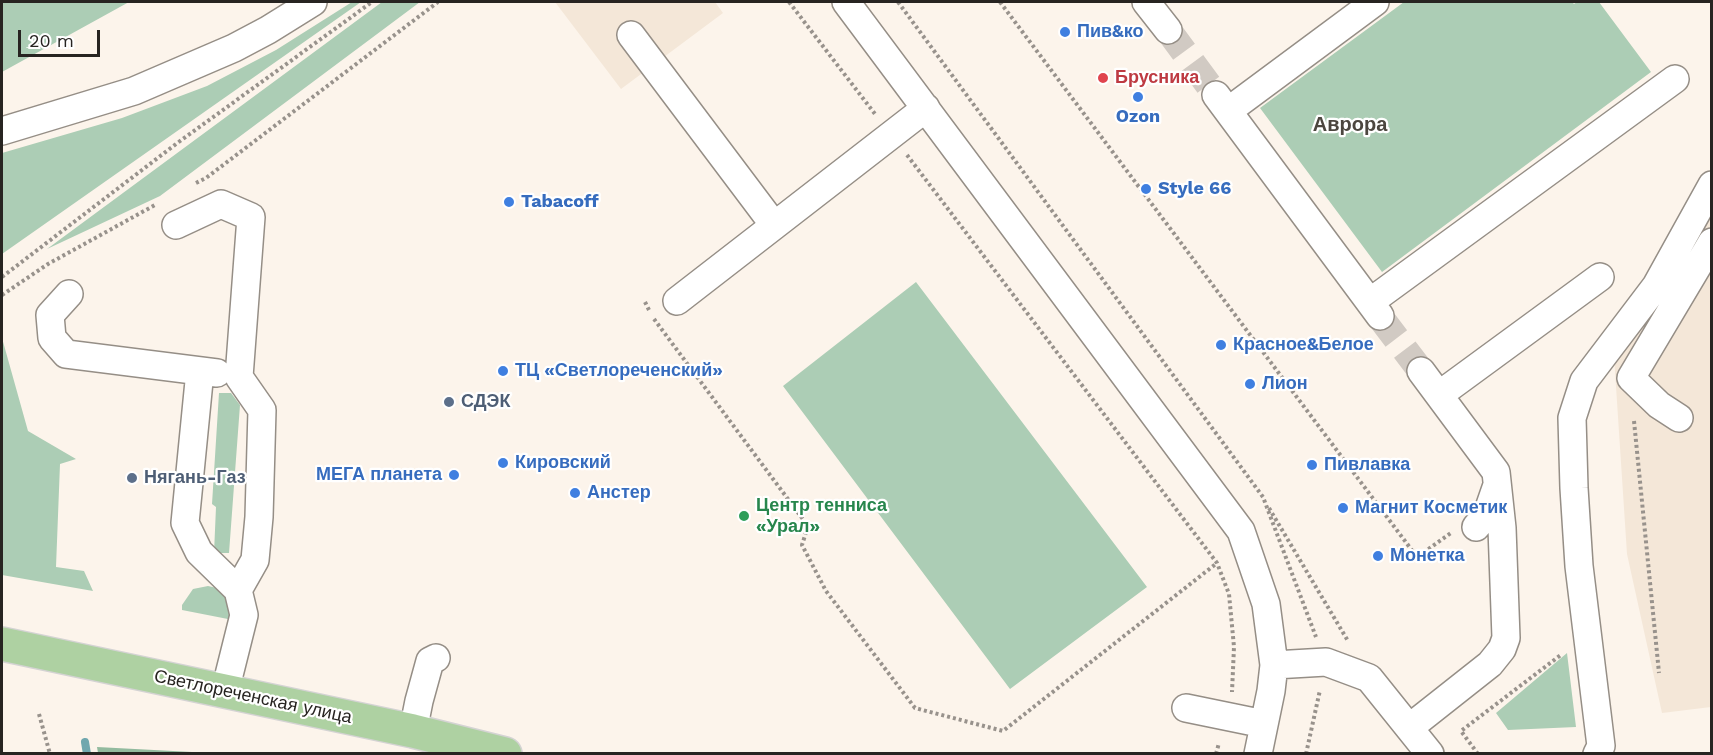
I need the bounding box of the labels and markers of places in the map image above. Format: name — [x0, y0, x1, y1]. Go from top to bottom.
place label: Пив&ко — [1077, 21, 1143, 43]
marker: Пив&ко — [1058, 25, 1072, 39]
place label: Брусника — [1115, 67, 1199, 89]
marker: Брусника — [1096, 71, 1110, 85]
marker: Ozon — [1131, 90, 1145, 104]
place label: Ozon — [1116, 106, 1160, 128]
place label: Style 66 — [1158, 178, 1231, 200]
marker: Style 66 — [1139, 182, 1153, 196]
place label: Tabacoff — [521, 191, 599, 213]
marker: Tabacoff — [502, 195, 516, 209]
place label: Красное&Белое — [1233, 334, 1374, 356]
marker: Красное&Белое — [1214, 338, 1228, 352]
place label: ТЦ «Светлореченский» — [515, 360, 723, 382]
marker: ТЦ «Светлореченский» — [496, 364, 510, 378]
place label: Лион — [1262, 373, 1308, 395]
marker: Лион — [1243, 377, 1257, 391]
place label: СДЭК — [461, 391, 510, 413]
marker: СДЭК — [442, 395, 456, 409]
place label: Кировский — [515, 452, 611, 474]
place label: Пивлавка — [1324, 454, 1410, 476]
marker: Кировский — [496, 456, 510, 470]
marker: Пивлавка — [1305, 458, 1319, 472]
place label: МЕГА планета — [316, 464, 442, 486]
place label: Нягань-Газ — [144, 467, 246, 489]
marker: МЕГА планета — [447, 468, 461, 482]
marker: Нягань-Газ — [125, 471, 139, 485]
place label: Анстер — [587, 482, 651, 504]
marker: Анстер — [568, 486, 582, 500]
place label: Центр тенниса «Урал» — [756, 495, 887, 538]
place label: Магнит Косметик — [1355, 497, 1507, 519]
marker: Магнит Косметик — [1336, 501, 1350, 515]
marker: Центр тенниса «Урал» — [737, 509, 751, 523]
place label: Монетка — [1390, 545, 1464, 567]
marker: Монетка — [1371, 549, 1385, 563]

